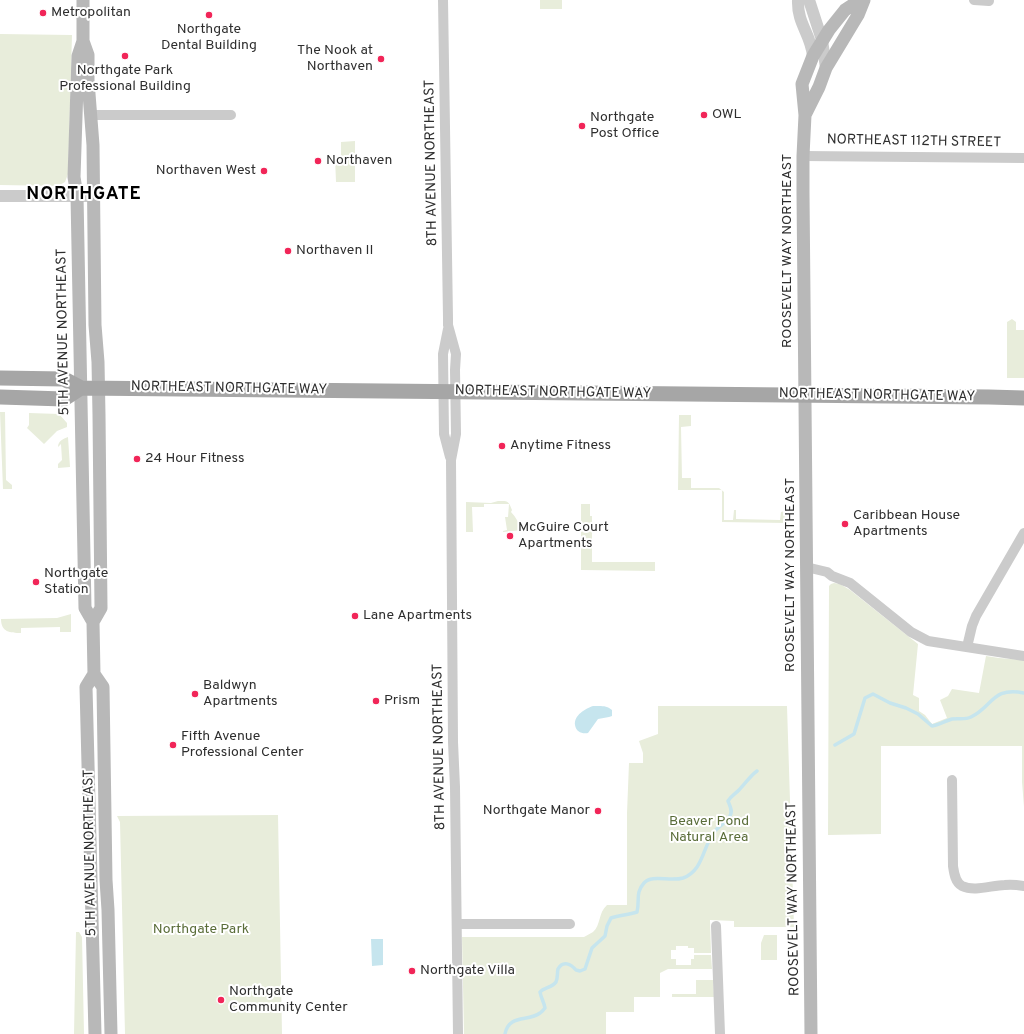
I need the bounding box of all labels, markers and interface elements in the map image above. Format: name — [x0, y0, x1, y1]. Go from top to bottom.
place label: Metropolitan — [51, 5, 131, 21]
marker: Metropolitan — [38, 8, 48, 18]
marker: Northgate Dental Building — [204, 10, 214, 20]
place label: Northgate Dental Building — [161, 22, 257, 54]
place label: The Nook at Northaven — [297, 43, 373, 76]
marker: Northgate Park Professional Building — [120, 51, 130, 61]
marker: The Nook at Northaven — [376, 54, 386, 64]
place label: Northgate Park Professional Building — [59, 63, 191, 96]
street label: 8TH AVENUE NORTHEAST — [422, 79, 442, 247]
place label: OWL — [712, 107, 741, 123]
place label: Northgate Post Office — [590, 110, 659, 142]
marker: OWL — [699, 110, 709, 120]
marker: Northgate Post Office — [577, 121, 587, 131]
street label: NORTHEAST 112TH STREET — [827, 132, 1001, 152]
place label: Northaven — [326, 153, 392, 169]
street label: ROOSEVELT WAY NORTHEAST — [780, 154, 796, 348]
marker: Northaven — [313, 156, 323, 166]
place label: Northaven West — [156, 163, 256, 179]
marker: Northaven West — [259, 166, 269, 176]
district label: NORTHGATE — [26, 184, 142, 206]
place label: Northaven II — [296, 243, 373, 259]
marker: Northaven II — [283, 246, 293, 256]
street label: 5TH AVENUE NORTHEAST — [54, 248, 74, 416]
street label: NORTHEAST NORTHGATE WAY — [131, 379, 327, 399]
street label: NORTHEAST NORTHGATE WAY — [455, 383, 651, 403]
street label: NORTHEAST NORTHGATE WAY — [779, 386, 975, 406]
place label: Anytime Fitness — [510, 438, 611, 454]
marker: Anytime Fitness — [497, 441, 507, 451]
place label: 24 Hour Fitness — [145, 451, 245, 467]
marker: 24 Hour Fitness — [132, 454, 142, 464]
street label: ROOSEVELT WAY NORTHEAST — [783, 478, 799, 672]
place label: Caribbean House Apartments — [853, 508, 960, 540]
marker: Caribbean House Apartments — [840, 519, 850, 529]
place label: McGuire Court Apartments — [518, 520, 609, 552]
marker: McGuire Court Apartments — [505, 531, 515, 541]
place label: Northgate Station — [44, 566, 108, 598]
marker: Northgate Station — [31, 577, 41, 587]
place label: Lane Apartments — [363, 608, 472, 624]
marker: Lane Apartments — [350, 611, 360, 621]
street label: 8TH AVENUE NORTHEAST — [430, 663, 450, 831]
place label: Baldwyn Apartments — [203, 678, 278, 710]
marker: Baldwyn Apartments — [190, 689, 200, 699]
place label: Prism — [384, 693, 420, 709]
marker: Prism — [371, 696, 381, 706]
place label: Fifth Avenue Professional Center — [181, 729, 304, 762]
marker: Fifth Avenue Professional Center — [168, 740, 178, 750]
street label: 5TH AVENUE NORTHEAST — [81, 769, 101, 937]
street label: ROOSEVELT WAY NORTHEAST — [784, 802, 804, 996]
place label: Northgate Manor — [483, 803, 590, 819]
marker: Northgate Manor — [593, 806, 603, 816]
park label: Beaver Pond Natural Area — [669, 814, 749, 846]
park label: Northgate Park — [153, 922, 249, 938]
place label: Northgate Villa — [420, 963, 515, 979]
marker: Northgate Villa — [407, 966, 417, 976]
place label: Northgate Community Center — [229, 984, 348, 1016]
marker: Northgate Community Center — [216, 995, 226, 1005]

